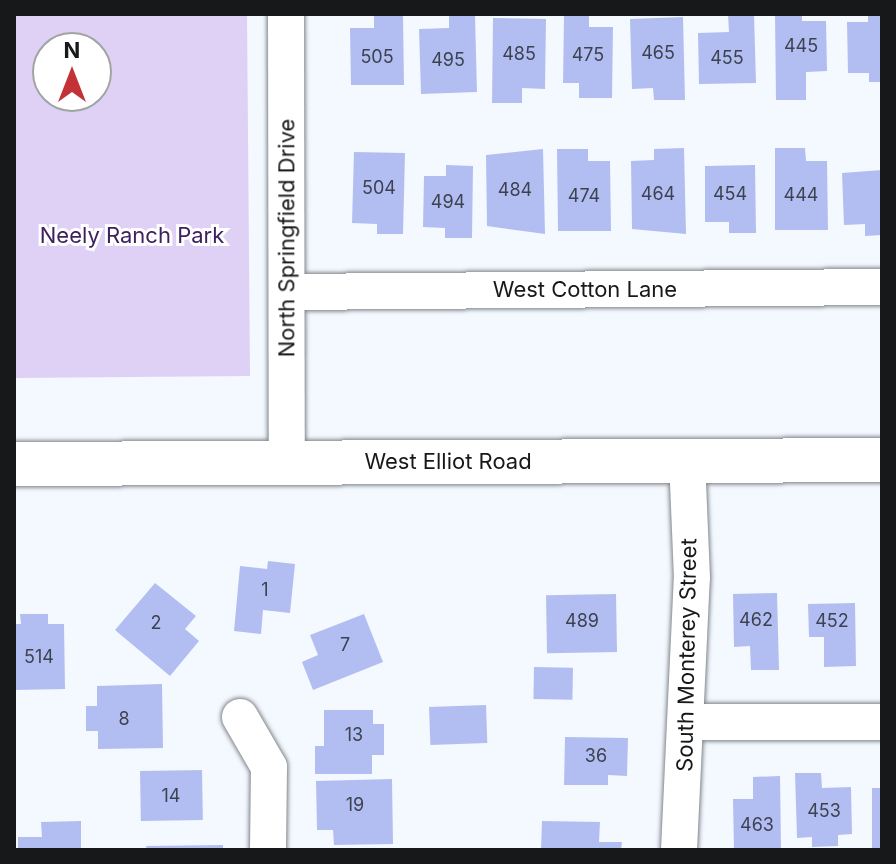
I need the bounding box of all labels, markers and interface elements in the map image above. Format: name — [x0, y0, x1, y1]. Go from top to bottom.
north arrow — [32, 32, 112, 112]
house number: 445 — [784, 35, 818, 57]
text: N — [64, 37, 80, 63]
house number: 465 — [641, 42, 675, 64]
house number: 485 — [502, 43, 536, 65]
house number: 475 — [572, 44, 604, 66]
house number: 505 — [360, 46, 394, 68]
house number: 455 — [710, 47, 744, 69]
house number: 495 — [431, 49, 465, 71]
street label: North Springfield Drive — [274, 119, 300, 357]
house number: 504 — [362, 177, 396, 199]
house number: 484 — [498, 179, 532, 201]
house number: 464 — [641, 183, 675, 205]
house number: 454 — [713, 183, 747, 205]
house number: 444 — [784, 184, 818, 206]
house number: 474 — [568, 185, 600, 207]
house number: 494 — [431, 191, 465, 213]
park label: Neely Ranch Park — [40, 223, 224, 249]
street label: West Cotton Lane — [493, 277, 677, 303]
street label: West Elliot Road — [364, 449, 532, 475]
street label: South Monterey Street — [672, 538, 702, 772]
house number: 1 — [261, 579, 269, 601]
house number: 462 — [739, 609, 773, 631]
house number: 489 — [565, 610, 599, 632]
house number: 452 — [815, 610, 849, 632]
house number: 2 — [151, 612, 161, 634]
house number: 7 — [340, 634, 350, 656]
house number: 514 — [24, 646, 54, 668]
house number: 8 — [118, 708, 130, 730]
house number: 13 — [345, 724, 363, 746]
house number: 36 — [585, 745, 607, 767]
house number: 14 — [162, 785, 180, 807]
house number: 19 — [346, 794, 364, 816]
house number: 453 — [807, 800, 841, 822]
house number: 463 — [740, 814, 774, 836]

